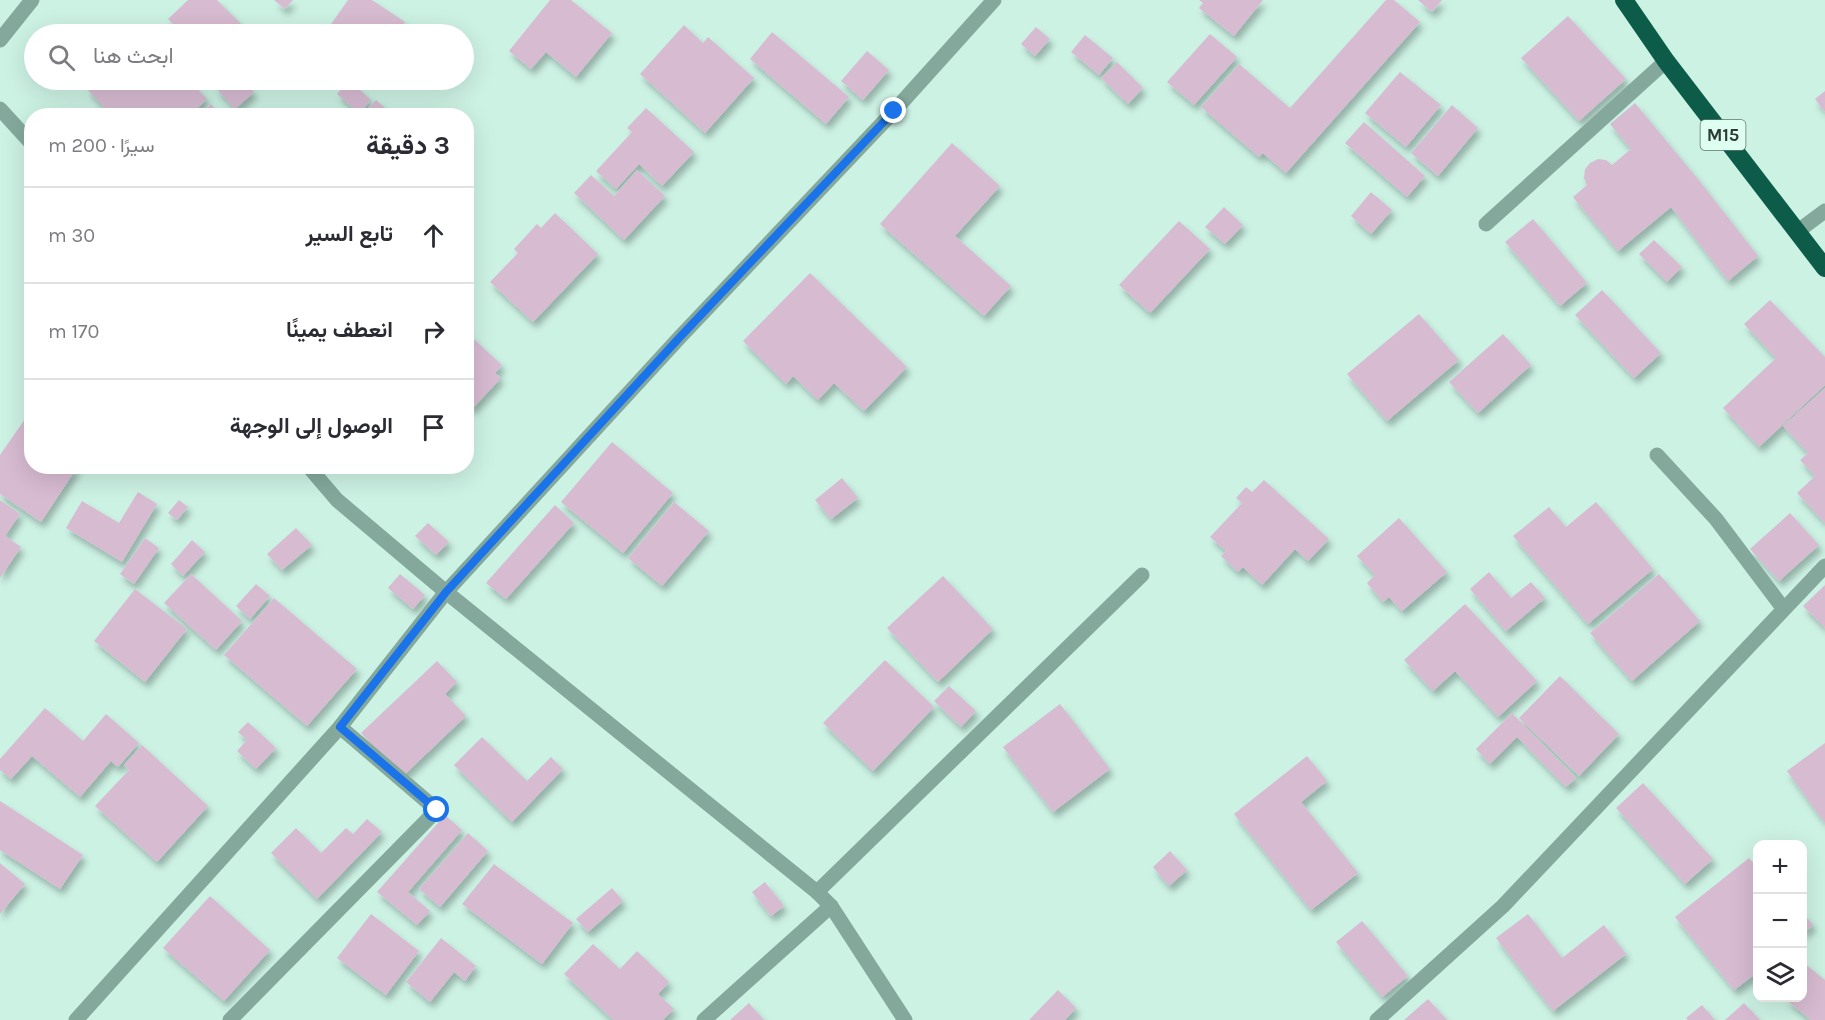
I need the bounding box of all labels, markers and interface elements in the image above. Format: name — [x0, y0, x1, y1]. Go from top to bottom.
search box — [24, 24, 474, 90]
icon: search — [45, 41, 78, 74]
text: ابحث هنا — [93, 43, 174, 69]
route end — [880, 97, 906, 123]
road number: M15 — [1700, 120, 1746, 150]
text: 3 دقيقة — [366, 130, 450, 161]
text: سيرًا · 200 m — [48, 134, 155, 157]
icon: ahead — [417, 219, 450, 252]
text: تابع السير — [305, 221, 393, 247]
text: 30 m — [48, 224, 95, 247]
icon: right — [417, 315, 450, 348]
text: انعطف يمينًا — [286, 317, 393, 343]
text: 170 m — [48, 320, 99, 343]
icon: arrive — [417, 411, 450, 444]
text: الوصول إلى الوجهة — [230, 413, 393, 439]
route start — [423, 796, 449, 822]
map controls — [1753, 840, 1807, 1002]
button: + — [1753, 840, 1807, 894]
button: − — [1753, 894, 1807, 948]
button: layers — [1753, 948, 1807, 1002]

